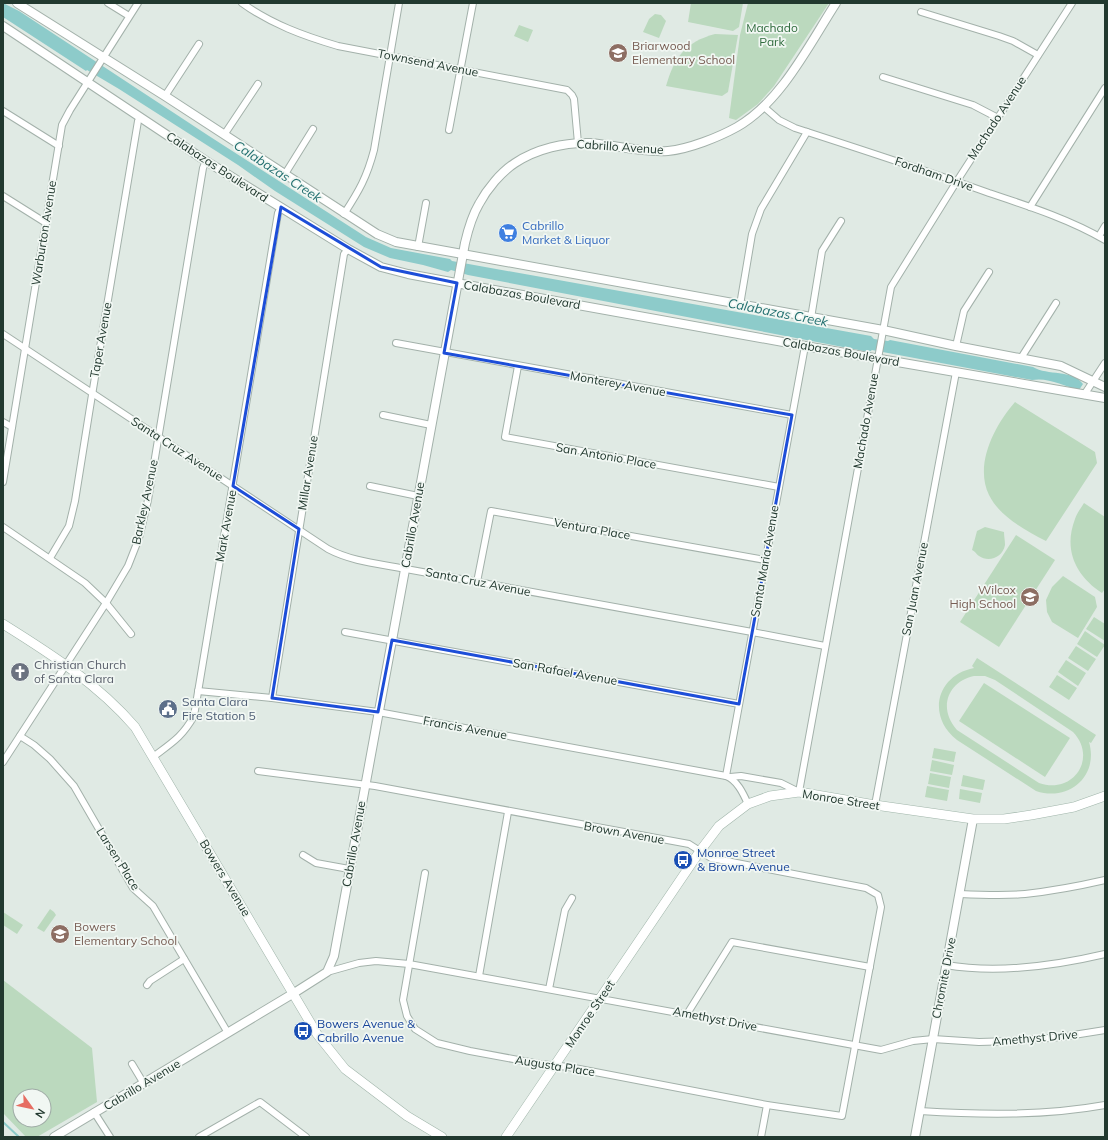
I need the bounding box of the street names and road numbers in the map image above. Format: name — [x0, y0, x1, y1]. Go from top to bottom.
street label: Townsend Avenue — [377, 45, 480, 80]
street label: Machado Avenue — [964, 73, 1029, 162]
street label: Calabazas Boulevard — [164, 128, 271, 205]
street label: Cabrillo Avenue — [576, 136, 664, 157]
street label: Fordham Drive — [893, 153, 975, 194]
street label: Warburton Avenue — [28, 179, 59, 286]
street label: Calabazas Boulevard — [463, 277, 582, 312]
street label: Taper Avenue — [86, 301, 115, 379]
street label: Calabazas Boulevard — [782, 334, 901, 369]
street label: Monterey Avenue — [569, 368, 667, 399]
street label: Machado Avenue — [850, 372, 881, 470]
street label: Santa Cruz Avenue — [128, 413, 226, 484]
street label: Millar Avenue — [294, 435, 321, 511]
street label: San Antonio Place — [555, 439, 658, 472]
street label: Barkley Avenue — [128, 458, 161, 546]
street label: Cabrillo Avenue — [398, 481, 427, 569]
street label: Mark Avenue — [212, 489, 239, 563]
street label: Santa Maria Avenue — [747, 504, 782, 618]
street label: Ventura Place — [553, 514, 631, 543]
street label: San Juan Avenue — [898, 541, 931, 637]
street label: Santa Cruz Avenue — [424, 564, 532, 599]
street label: San Rafael Avenue — [512, 655, 619, 688]
street label: Francis Avenue — [422, 713, 508, 742]
street label: Monroe Street — [801, 786, 881, 813]
street label: Cabrillo Avenue — [339, 800, 368, 888]
street label: Brown Avenue — [583, 818, 666, 847]
street label: Larsen Place — [93, 825, 144, 893]
street label: Bowers Avenue — [197, 837, 254, 919]
street label: Chromite Drive — [928, 936, 959, 1020]
street label: Monroe Street — [562, 977, 618, 1050]
street label: Amethyst Drive — [672, 1003, 758, 1034]
street label: Amethyst Drive — [992, 1026, 1078, 1049]
street label: Augusta Place — [514, 1052, 596, 1079]
street label: Cabrillo Avenue — [101, 1056, 183, 1113]

